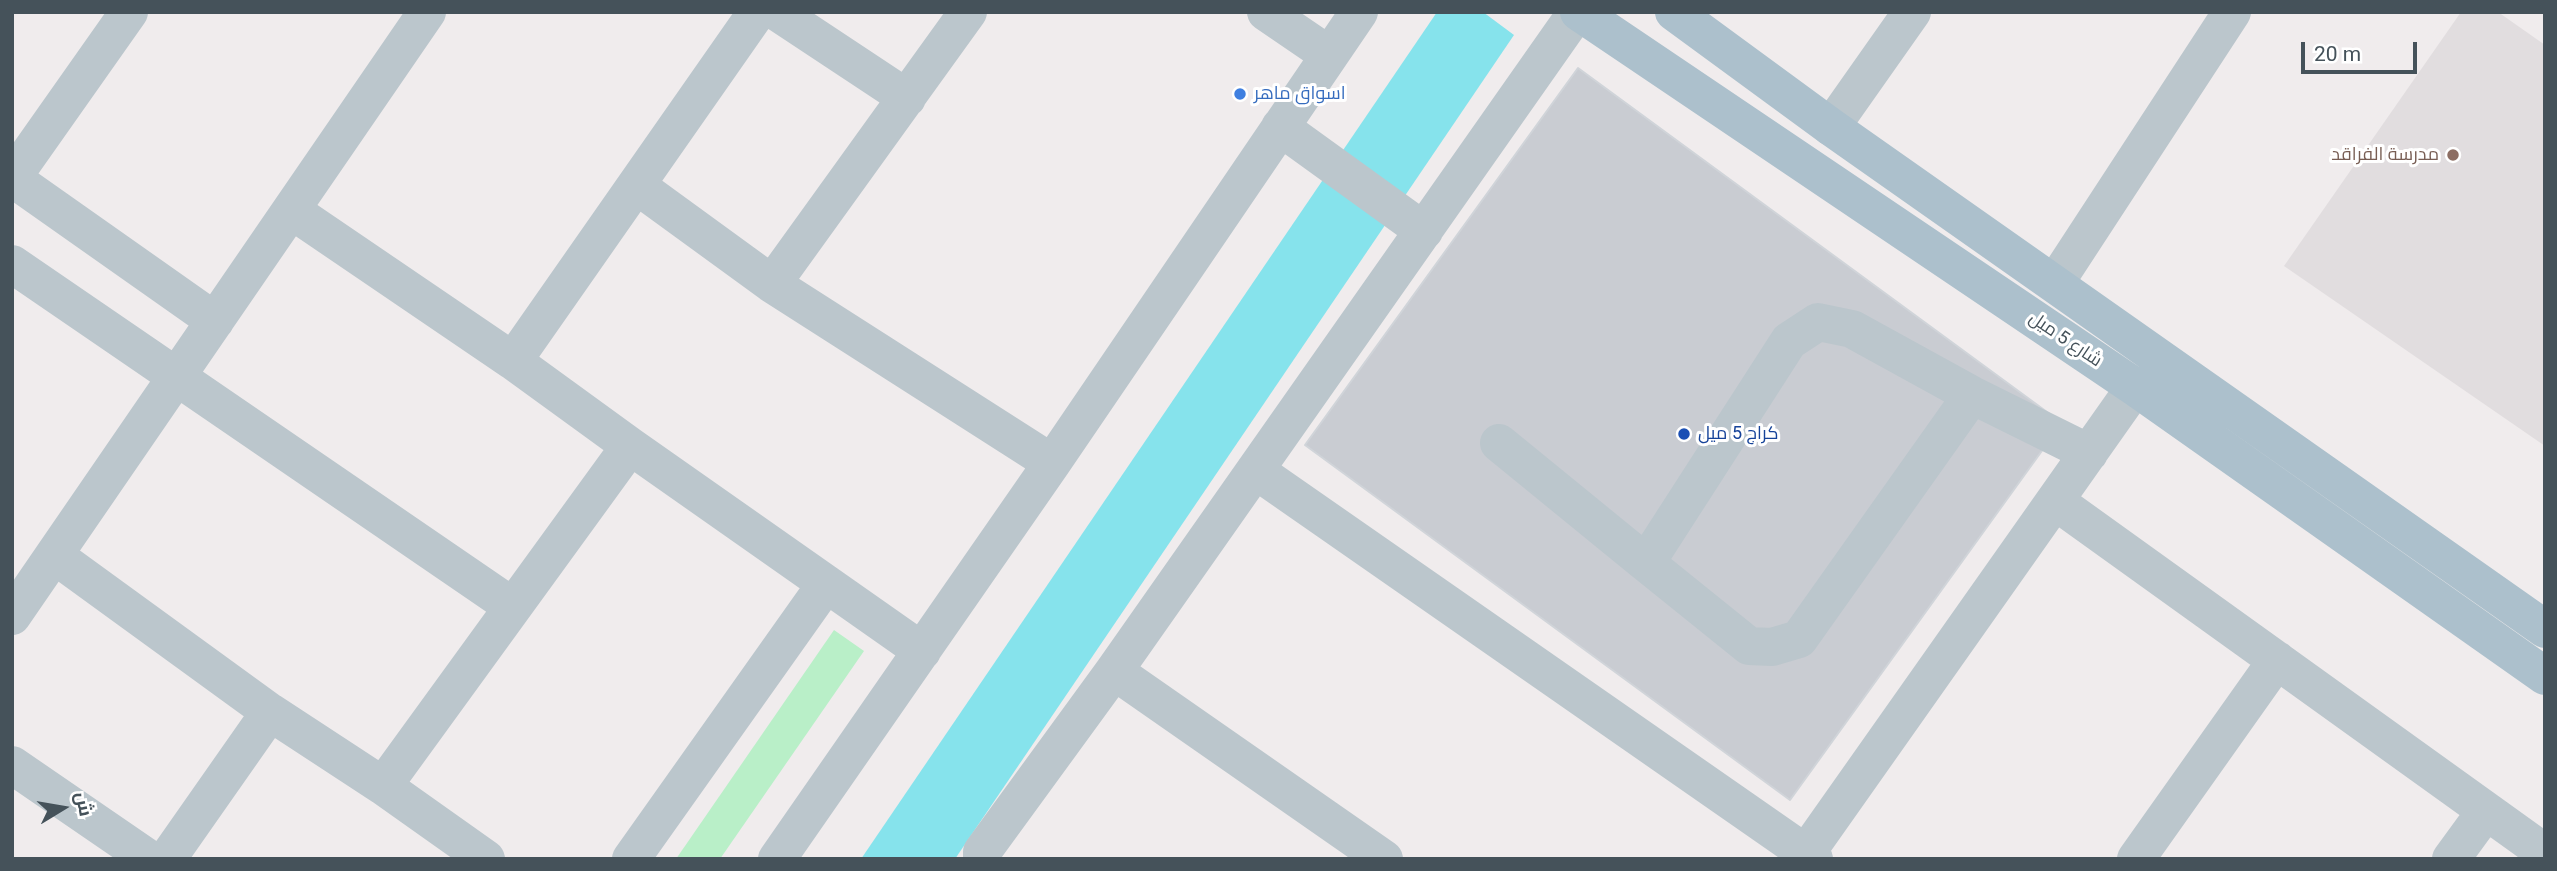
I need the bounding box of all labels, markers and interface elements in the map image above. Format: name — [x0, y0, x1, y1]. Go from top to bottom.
scale bar — [2305, 28, 2420, 72]
text: 20 m — [2314, 42, 2361, 66]
place label: اسواق ماهر — [1254, 83, 1346, 105]
marker: اسواق ماهر — [1232, 86, 1248, 102]
place label: مدرسة الفراقد — [2331, 144, 2439, 166]
marker: مدرسة الفراقد — [2445, 147, 2461, 163]
street label: شارع 5 ميل — [2024, 308, 2106, 372]
place label: كراج 5 ميل — [1698, 423, 1778, 445]
marker: كراج 5 ميل — [1676, 426, 1692, 442]
north arrow — [28, 773, 98, 843]
text: ش — [70, 790, 98, 818]

